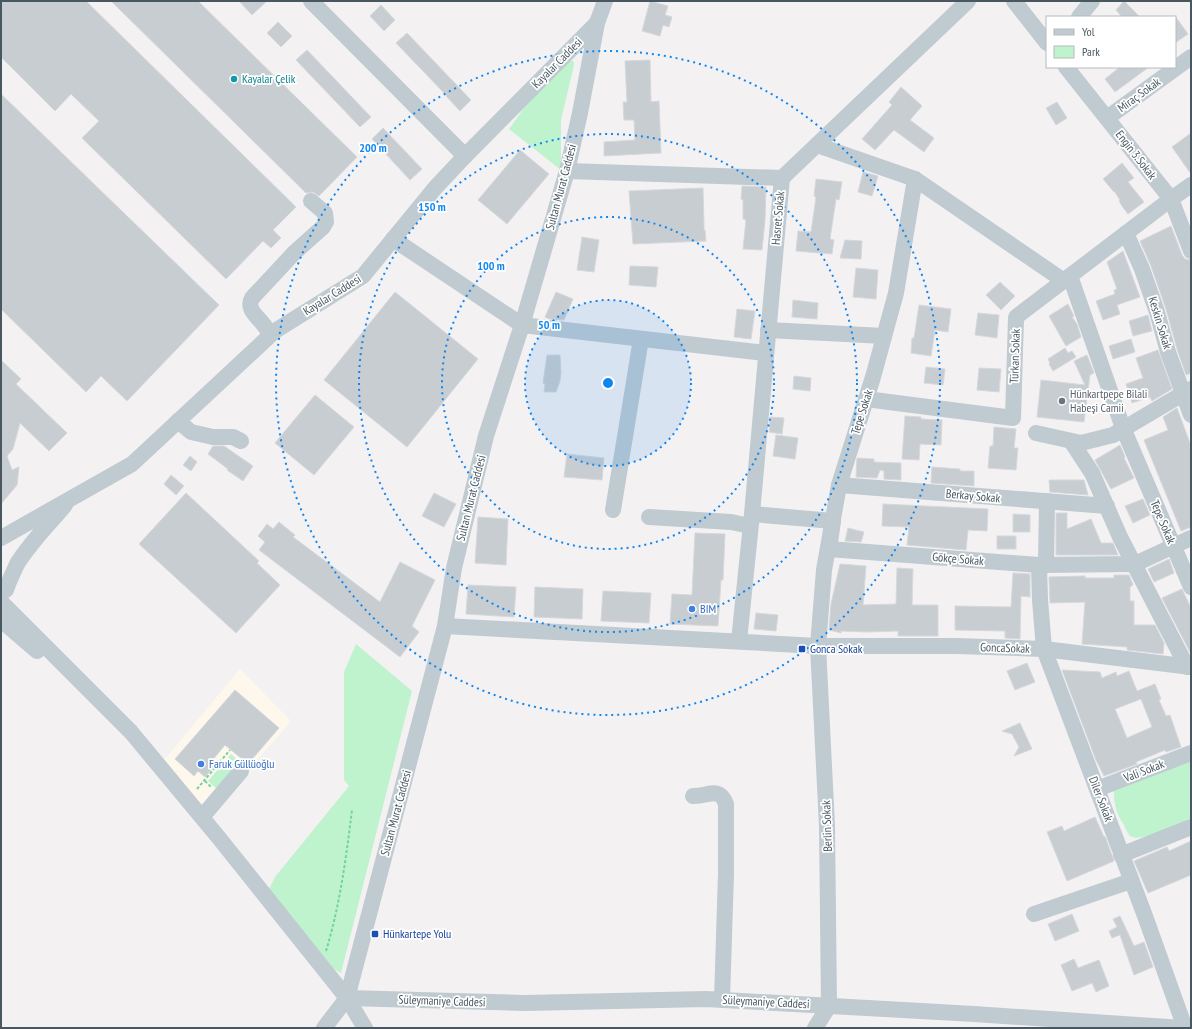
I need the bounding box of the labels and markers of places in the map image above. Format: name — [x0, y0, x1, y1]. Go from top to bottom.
place label: Kayalar Çelik — [242, 71, 296, 86]
marker: Kayalar Çelik — [229, 74, 239, 84]
centre of rings — [601, 376, 615, 390]
place label: Hünkartpepe Bilali Habeşi Camii — [1070, 386, 1147, 415]
marker: Hünkartpepe Bilali Habeşi Camii — [1057, 396, 1067, 406]
place label: BIM — [700, 601, 716, 616]
marker: BIM — [687, 604, 697, 614]
place label: Gonca Sokak — [810, 641, 863, 656]
marker: Gonca Sokak — [797, 644, 807, 654]
place label: Faruk Güllüoğlu — [209, 756, 274, 771]
marker: Faruk Güllüoğlu — [196, 759, 206, 769]
place label: Hünkartepe Yolu — [383, 926, 451, 941]
marker: Hünkartepe Yolu — [370, 929, 380, 939]

